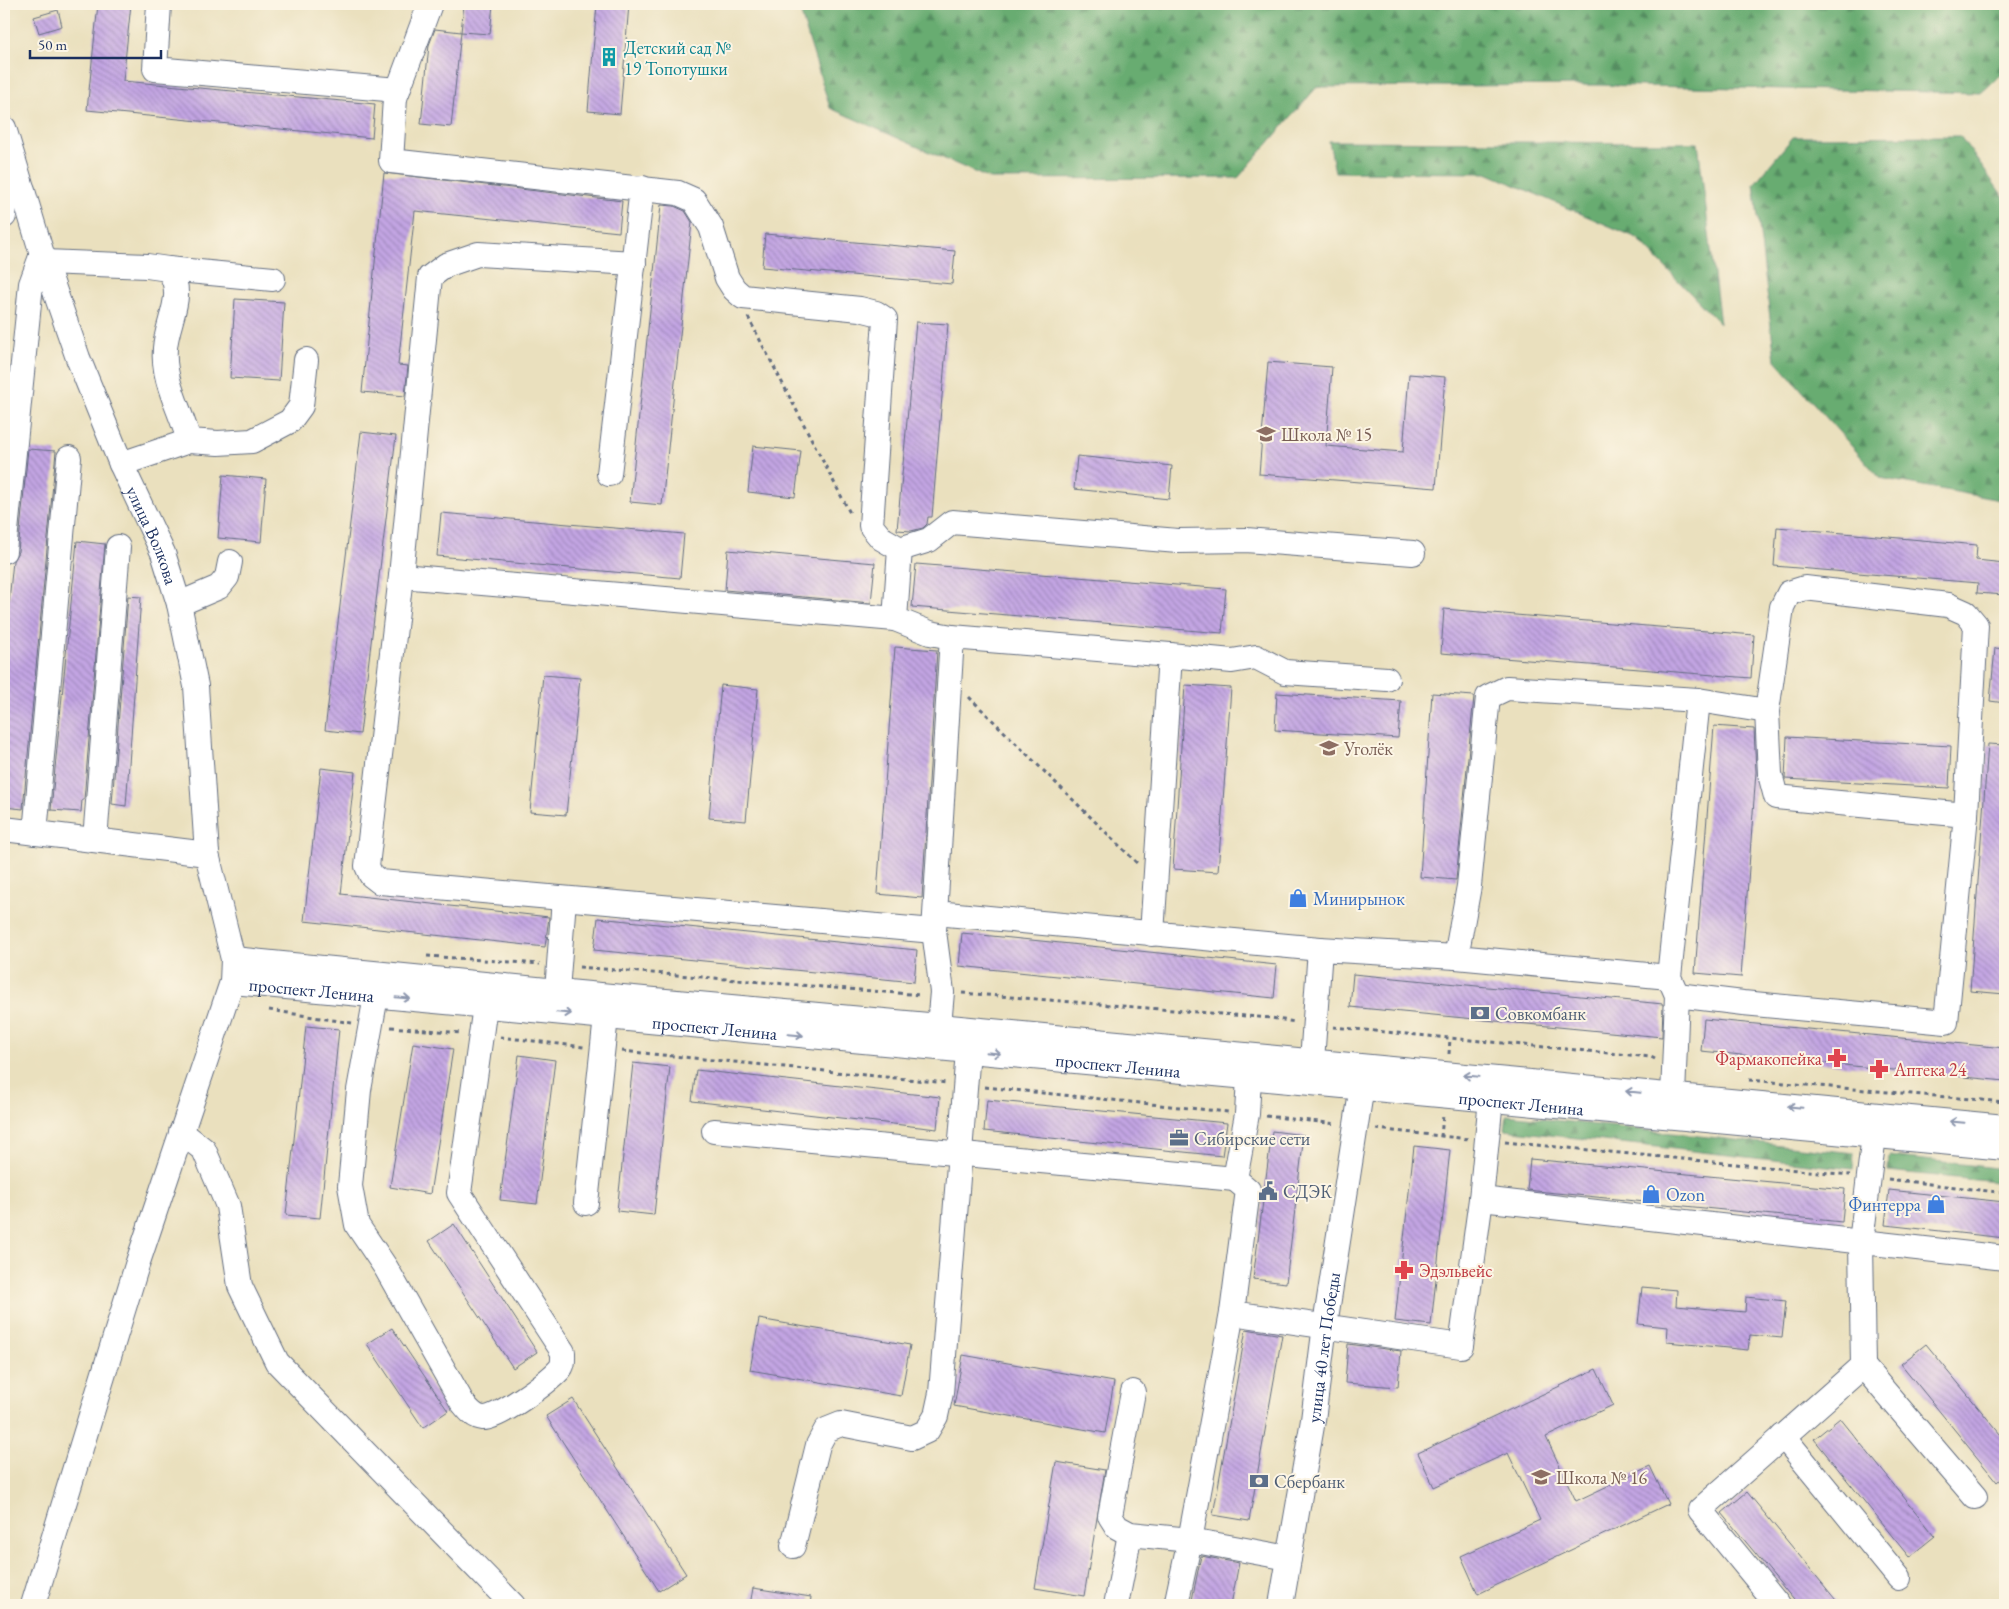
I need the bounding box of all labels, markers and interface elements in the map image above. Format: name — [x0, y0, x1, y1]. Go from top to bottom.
scale bar — [30, 28, 161, 60]
text: 50 m — [38, 35, 67, 54]
place label: Детский сад № 19 Топотушки — [624, 36, 731, 80]
building icon: Детский сад № 19 Топотушки — [598, 46, 620, 68]
school or university icon: Школа № 15 — [1255, 423, 1277, 445]
place label: Школа № 15 — [1281, 423, 1372, 446]
street label: улица Волкова — [121, 482, 184, 588]
school or university icon: Уголёк — [1318, 737, 1340, 759]
place label: Уголёк — [1343, 737, 1393, 760]
shop icon: Минирынок — [1287, 887, 1309, 909]
place label: Минирынок — [1313, 887, 1405, 910]
street label: проспект Ленина — [248, 972, 376, 1007]
one-way arrow — [394, 993, 410, 1003]
bank icon: Совкомбанк — [1469, 1002, 1491, 1024]
place label: Совкомбанк — [1495, 1002, 1586, 1025]
one-way arrow — [556, 1009, 572, 1018]
street label: проспект Ленина — [651, 1010, 779, 1045]
one-way arrow — [788, 1030, 804, 1040]
place label: Фармакопейка — [1715, 1047, 1823, 1070]
pharmacy icon: Фармакопейка — [1826, 1047, 1848, 1069]
one-way arrow — [984, 1048, 1000, 1058]
street label: проспект Ленина — [1055, 1048, 1182, 1082]
pharmacy icon: Аптека 24 — [1868, 1058, 1890, 1080]
place label: Аптека 24 — [1893, 1058, 1967, 1081]
one-way arrow — [1464, 1072, 1480, 1081]
street label: проспект Ленина — [1458, 1085, 1586, 1120]
one-way arrow — [1625, 1087, 1641, 1097]
one-way arrow — [1787, 1103, 1803, 1112]
one-way arrow — [1949, 1118, 1965, 1127]
office icon: Сибирские сети — [1168, 1127, 1190, 1149]
place label: Сибирские сети — [1194, 1127, 1311, 1150]
public building icon: СДЭК — [1257, 1180, 1279, 1202]
place label: СДЭК — [1283, 1180, 1332, 1203]
shop icon: Ozon — [1640, 1183, 1662, 1205]
place label: Ozon — [1666, 1183, 1705, 1206]
place label: Финтерра — [1848, 1193, 1922, 1216]
shop icon: Финтерра — [1925, 1193, 1947, 1215]
pharmacy icon: Эдэльвейс — [1393, 1259, 1415, 1281]
place label: Эдэльвейс — [1419, 1259, 1493, 1282]
street label: улица 40 лет Победы — [1301, 1270, 1345, 1424]
school or university icon: Школа № 16 — [1530, 1466, 1552, 1488]
place label: Школа № 16 — [1556, 1466, 1648, 1489]
bank icon: Сбербанк — [1248, 1470, 1270, 1492]
place label: Сбербанк — [1274, 1470, 1345, 1493]

